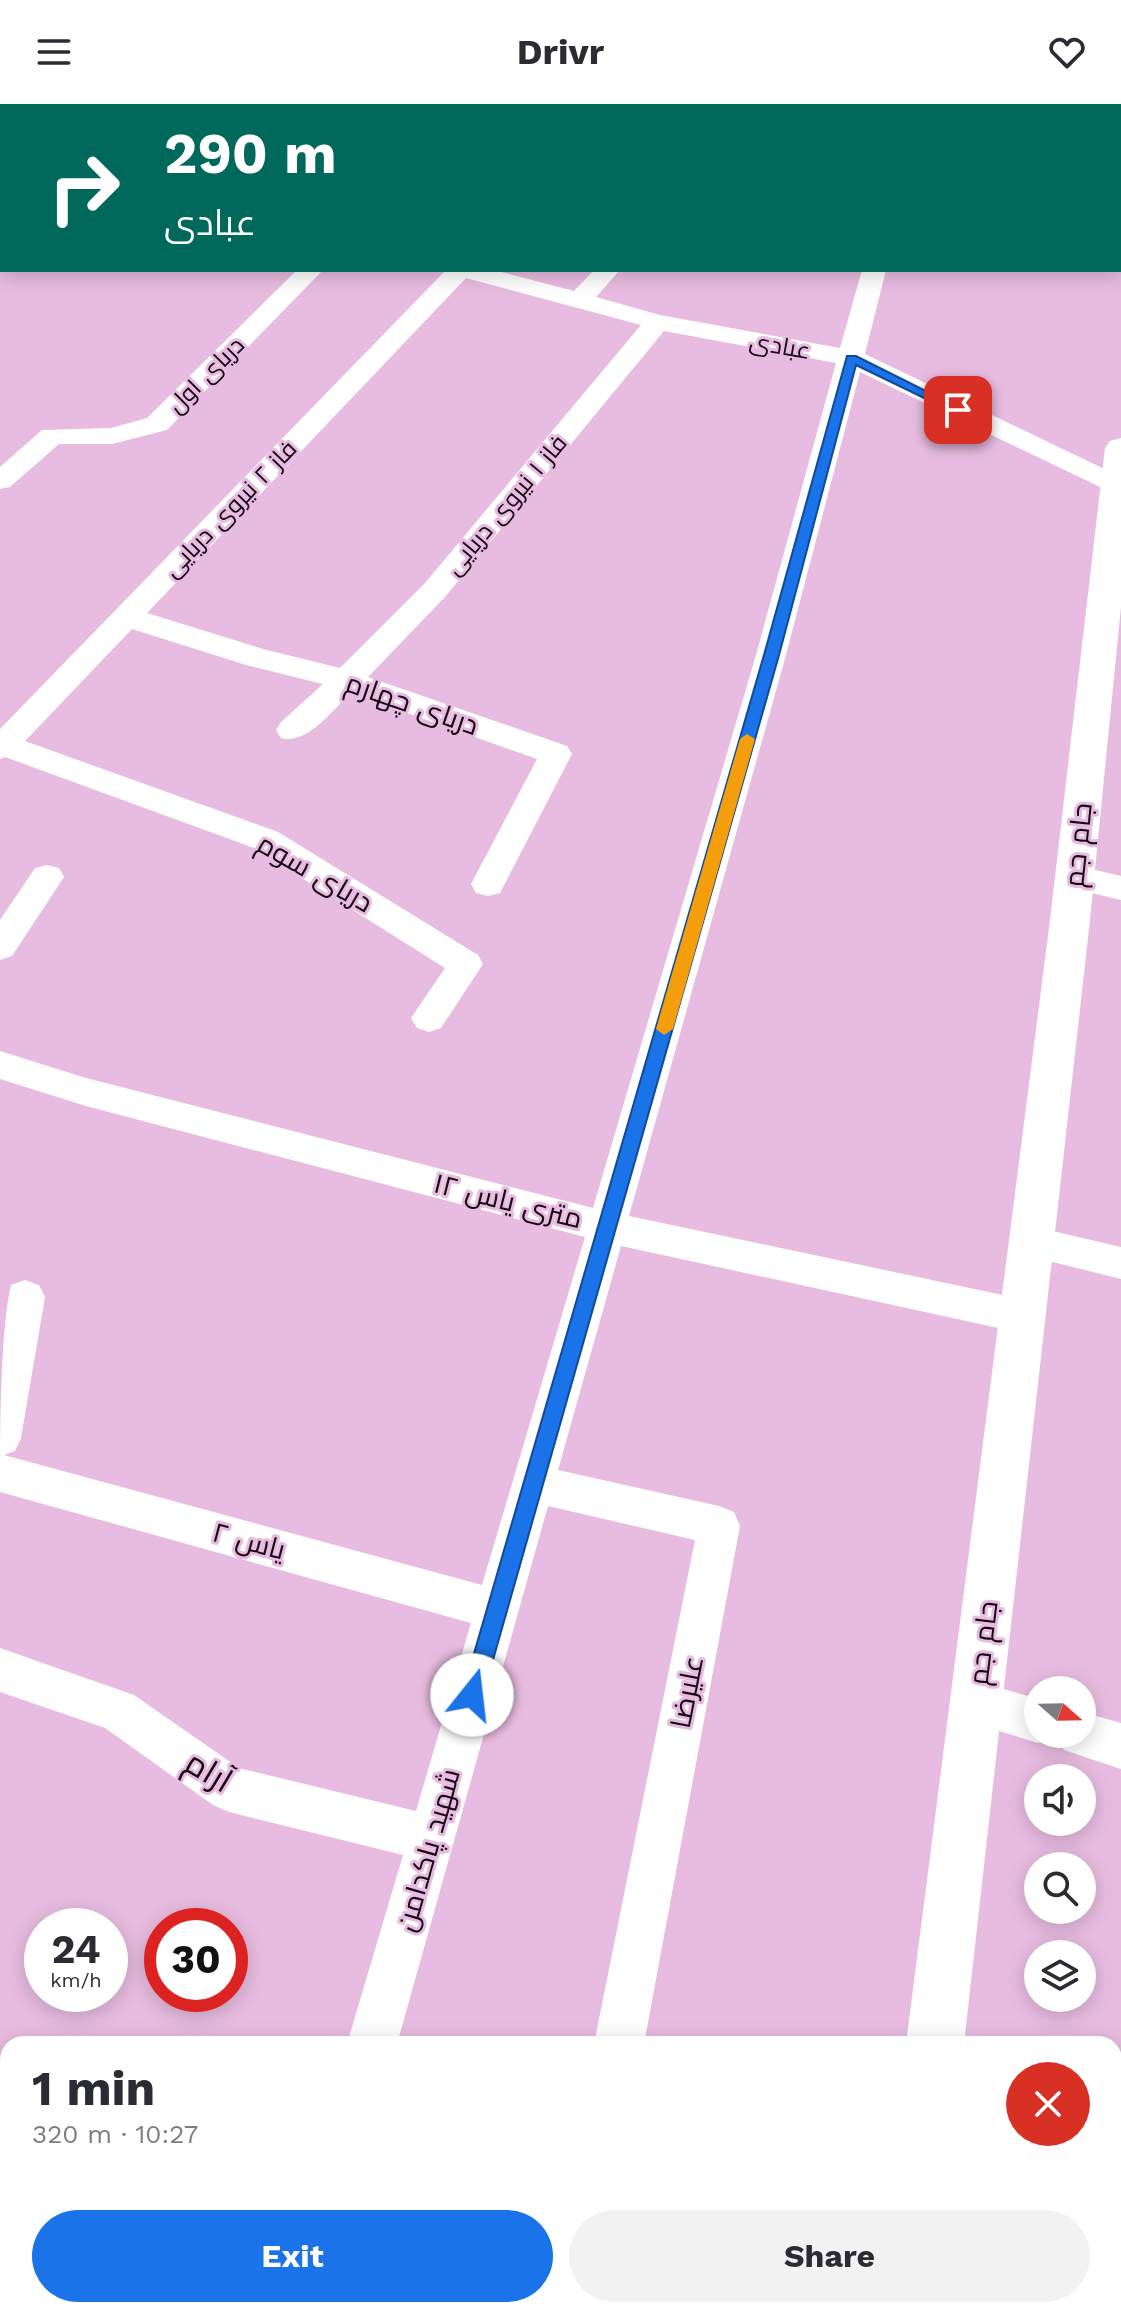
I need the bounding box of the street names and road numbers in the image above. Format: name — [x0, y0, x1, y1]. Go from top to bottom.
street label: عبادی — [747, 327, 813, 365]
street label: دریای اول — [162, 331, 250, 419]
street label: فاز ۱ نیروی دریایی — [439, 429, 573, 581]
street label: فاز ۲ نیروی دریایی — [158, 435, 302, 583]
street label: دریای چهارم — [340, 666, 483, 745]
street label: جام جم — [1057, 801, 1102, 889]
street label: دریای سوم — [250, 827, 379, 922]
street label: ۱۲ متری یاس — [430, 1167, 586, 1235]
street label: یاس ۲ — [209, 1515, 289, 1567]
street label: جام جم — [961, 1599, 1008, 1687]
street label: علیرضا — [664, 1653, 710, 1731]
street label: آرام — [176, 1741, 240, 1804]
street label: شهید پاکدامن — [389, 1765, 469, 1936]

